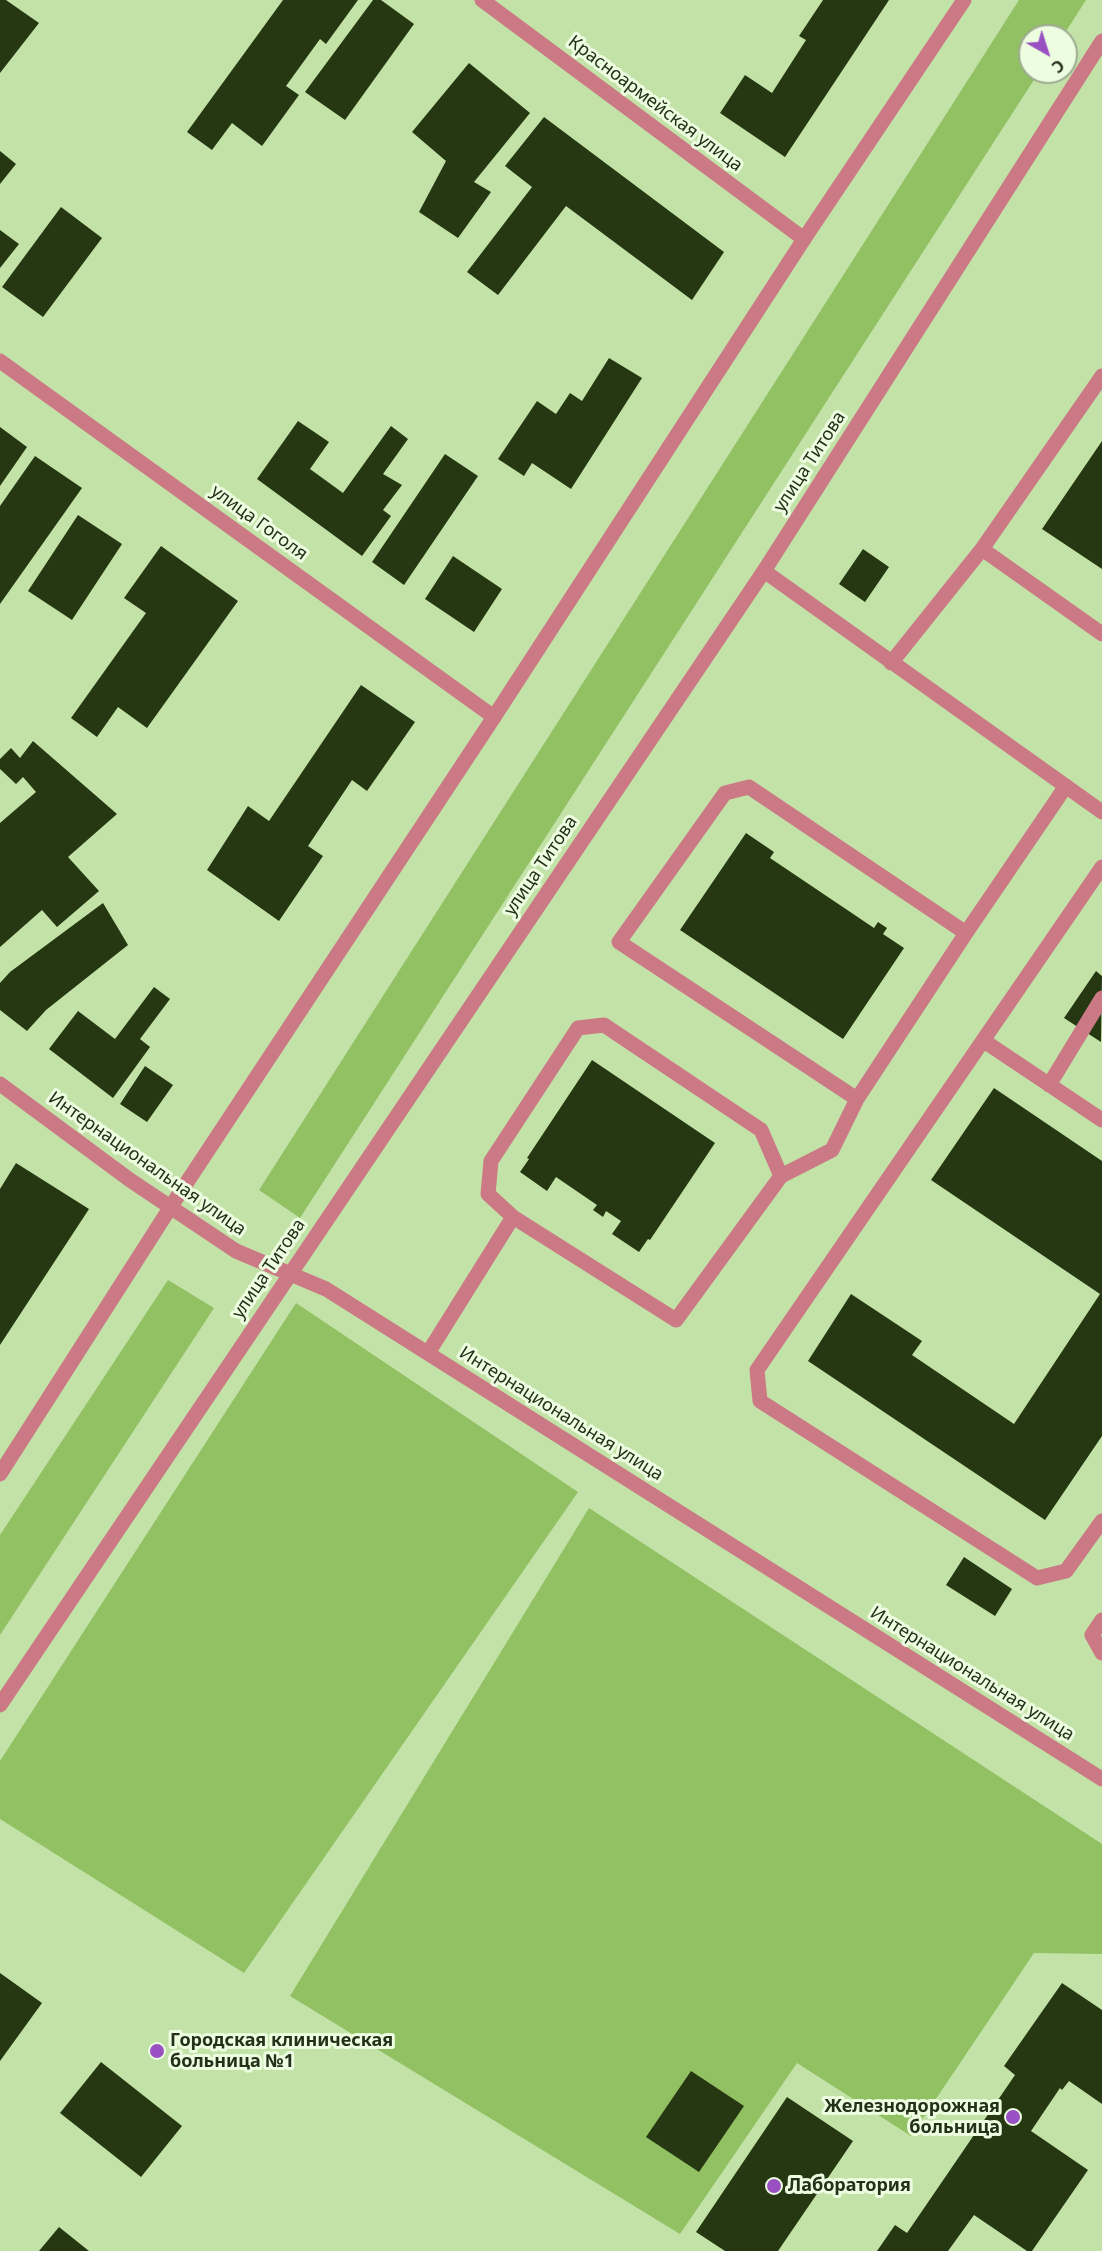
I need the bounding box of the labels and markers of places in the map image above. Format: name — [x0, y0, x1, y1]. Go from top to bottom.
place label: Городская клиническая больница №1 — [170, 2030, 393, 2072]
marker: Городская клиническая больница №1 — [148, 2042, 166, 2060]
place label: Железнодорожная больница — [824, 2096, 1000, 2138]
marker: Железнодорожная больница — [1004, 2108, 1022, 2126]
place label: Лаборатория — [788, 2175, 911, 2197]
marker: Лаборатория — [765, 2177, 783, 2195]

